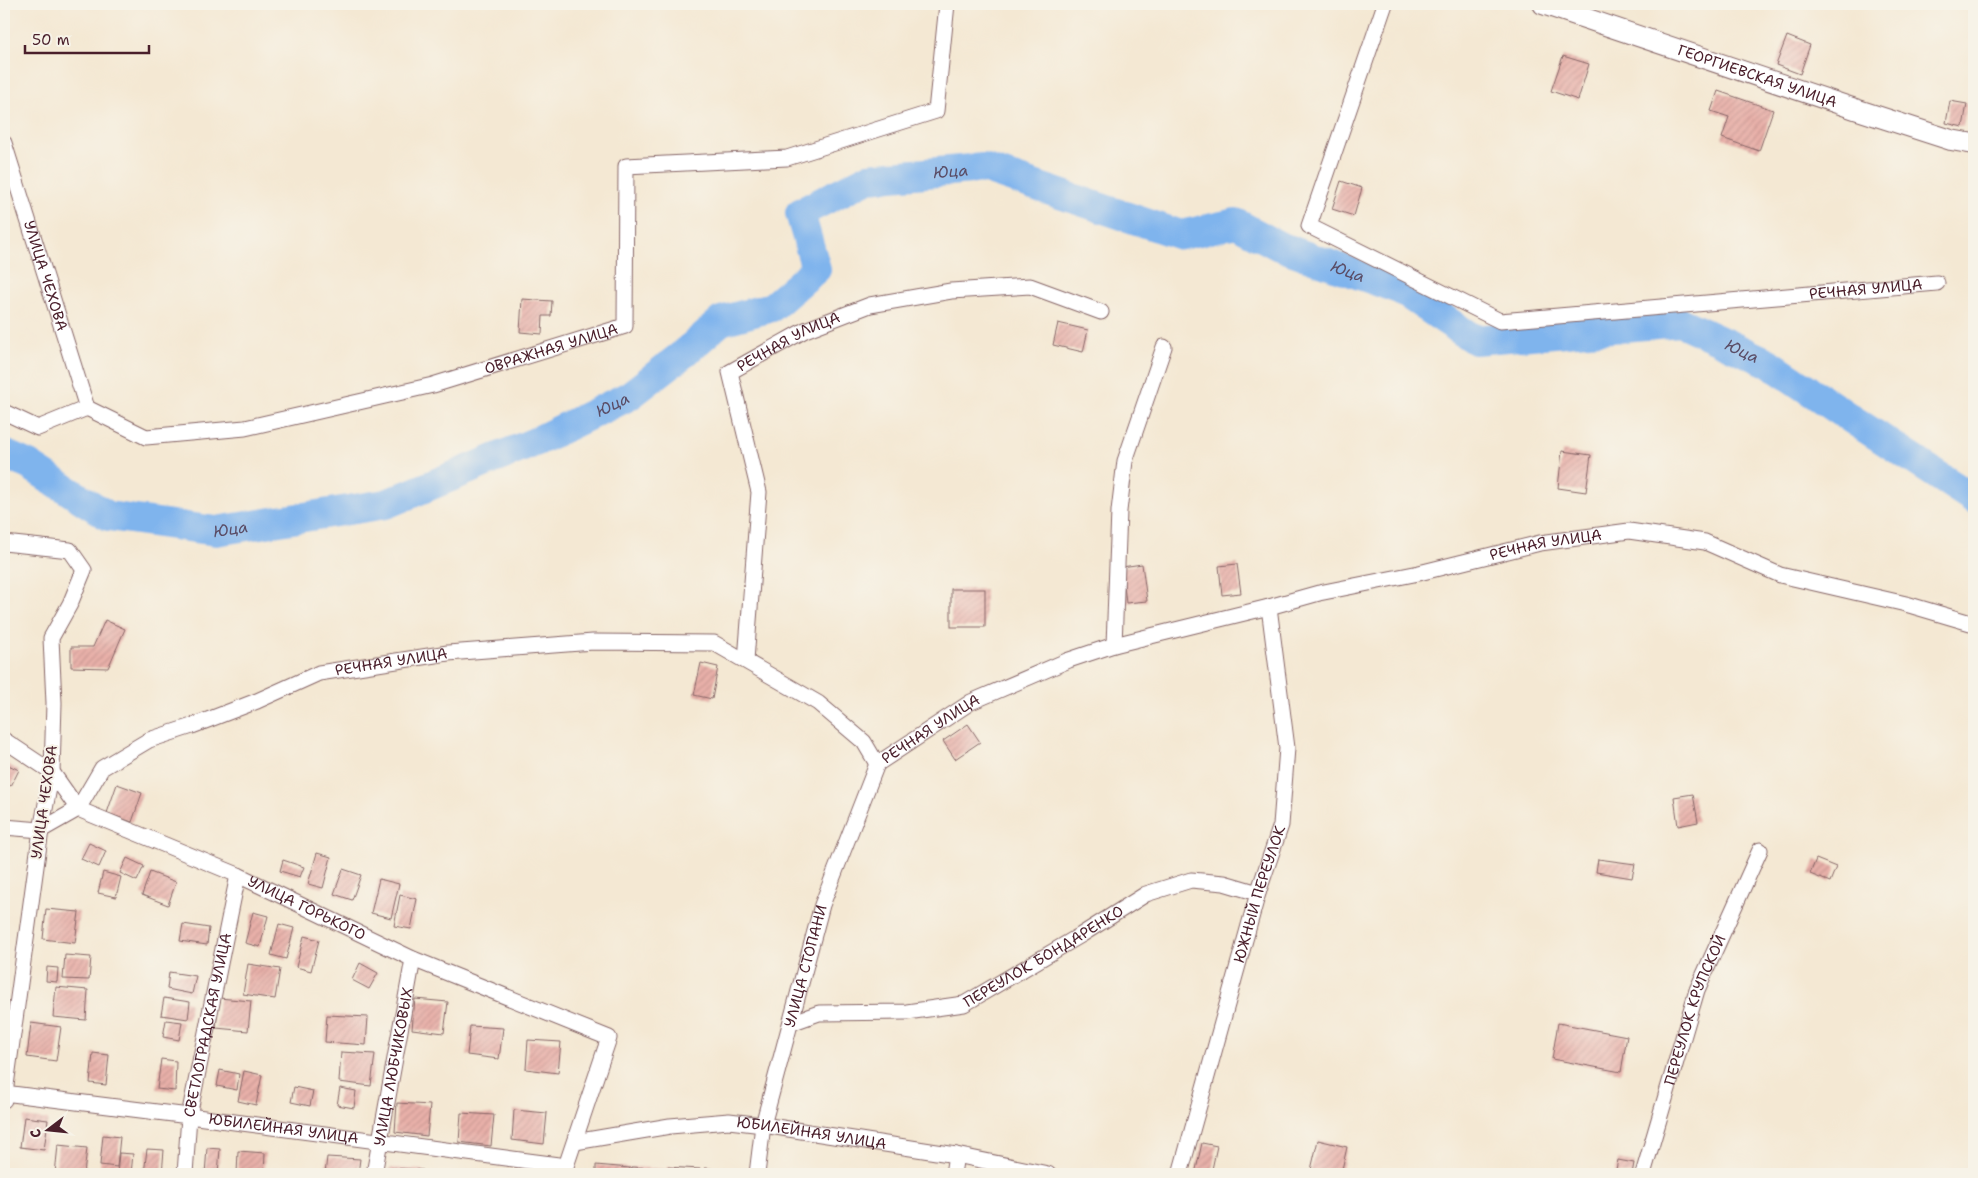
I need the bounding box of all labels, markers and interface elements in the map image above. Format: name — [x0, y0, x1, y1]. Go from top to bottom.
scale bar — [25, 22, 149, 54]
text: 50 m — [32, 30, 70, 50]
street label: ГЕОРГИЕВСКАЯ УЛИЦА — [1675, 40, 1840, 112]
water label: Юца — [932, 159, 969, 183]
street label: УЛИЦА ЧЕХОВА — [19, 218, 72, 333]
water label: Юца — [1328, 255, 1368, 287]
street label: РЕЧНАЯ УЛИЦА — [1808, 274, 1923, 304]
street label: РЕЧНАЯ УЛИЦА — [733, 307, 843, 376]
street label: ОВРАЖНАЯ УЛИЦА — [482, 319, 620, 379]
water label: Юца — [1722, 334, 1763, 368]
water label: Юца — [592, 387, 633, 421]
water label: Юца — [212, 516, 249, 542]
street label: РЕЧНАЯ УЛИЦА — [1488, 525, 1603, 565]
street label: РЕЧНАЯ УЛИЦА — [333, 643, 449, 680]
street label: РЕЧНАЯ УЛИЦА — [878, 689, 983, 768]
street label: УЛИЦА ЧЕХОВА — [26, 744, 62, 860]
street label: ЮЖНЫЙ ПЕРЕУЛОК — [1229, 823, 1290, 965]
street label: УЛИЦА ГОРЬКОГО — [244, 871, 369, 945]
street label: ПЕРЕУЛОК БОНДАРЕНКО — [960, 901, 1127, 1012]
street label: УЛИЦА СТОПАНИ — [780, 902, 832, 1029]
street label: СВЕТЛОГРАДСКАЯ УЛИЦА — [179, 931, 236, 1119]
street label: ПЕРЕУЛОК КРУПСКОЙ — [1660, 931, 1731, 1088]
street label: УЛИЦА ЛЮБЧИКОВЫХ — [369, 985, 418, 1148]
north arrow — [22, 1106, 72, 1156]
street label: ЮБИЛЕЙНАЯ УЛИЦА — [208, 1109, 360, 1148]
street label: ЮБИЛЕЙНАЯ УЛИЦА — [736, 1112, 888, 1154]
text: С — [26, 1127, 45, 1140]

